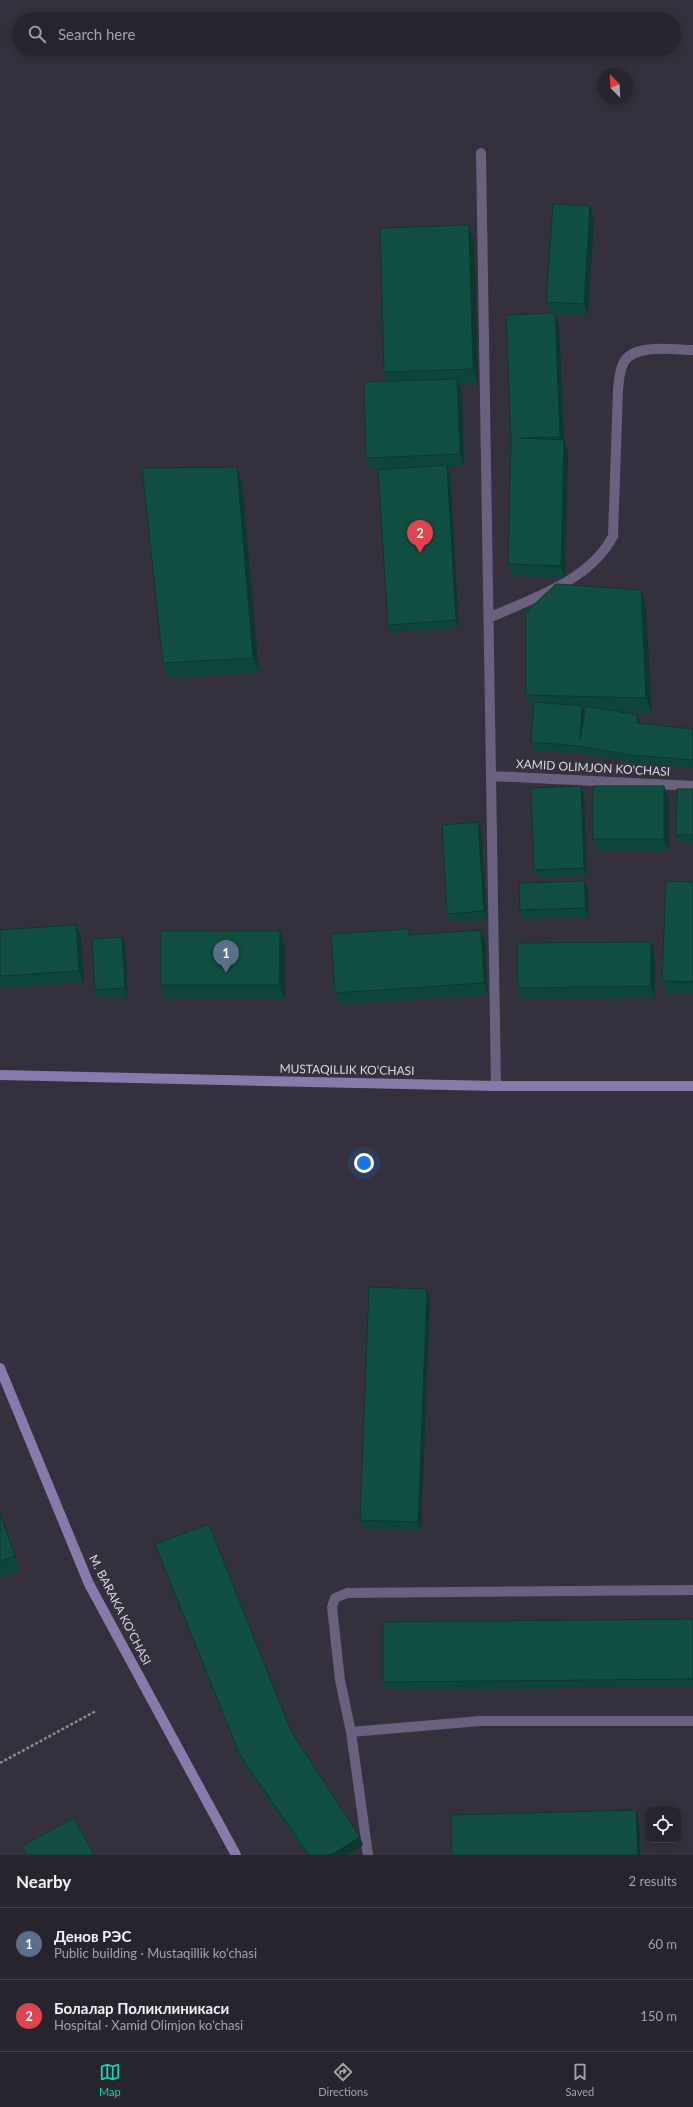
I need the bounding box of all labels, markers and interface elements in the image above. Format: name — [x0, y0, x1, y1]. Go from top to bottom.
search box — [12, 12, 681, 56]
icon: search — [26, 23, 48, 45]
text: Search here — [58, 25, 135, 43]
north arrow — [597, 68, 633, 104]
pin: 2 — [407, 520, 433, 553]
street label: XAMID OLIMJON KO'CHASI — [516, 756, 671, 779]
pin: 1 — [213, 940, 239, 973]
street label: MUSTAQILLIK KO‘CHASI — [279, 1061, 415, 1078]
your location — [354, 1153, 374, 1173]
street label: M. BARAKA KO'CHASI — [86, 1552, 155, 1667]
map controls — [645, 1807, 681, 1843]
button: locate — [645, 1807, 681, 1843]
text: Nearby — [16, 1871, 71, 1892]
text: 2 results — [629, 1873, 677, 1889]
text: Денов РЭС — [54, 1927, 131, 1945]
text: 1 — [25, 1936, 33, 1952]
text: 60 m — [648, 1936, 677, 1952]
text: Public building · Mustaqillik ko‘chasi — [54, 1945, 257, 1961]
text: Болалар Поликлиникаси — [54, 1999, 229, 2017]
text: 2 — [25, 2008, 33, 2024]
text: 150 m — [640, 2008, 677, 2024]
text: Hospital · Xamid Olimjon ko'chasi — [54, 2017, 243, 2033]
tab: Map — [99, 2061, 121, 2098]
tab: Directions — [318, 2061, 368, 2098]
tab: Saved — [565, 2061, 594, 2098]

